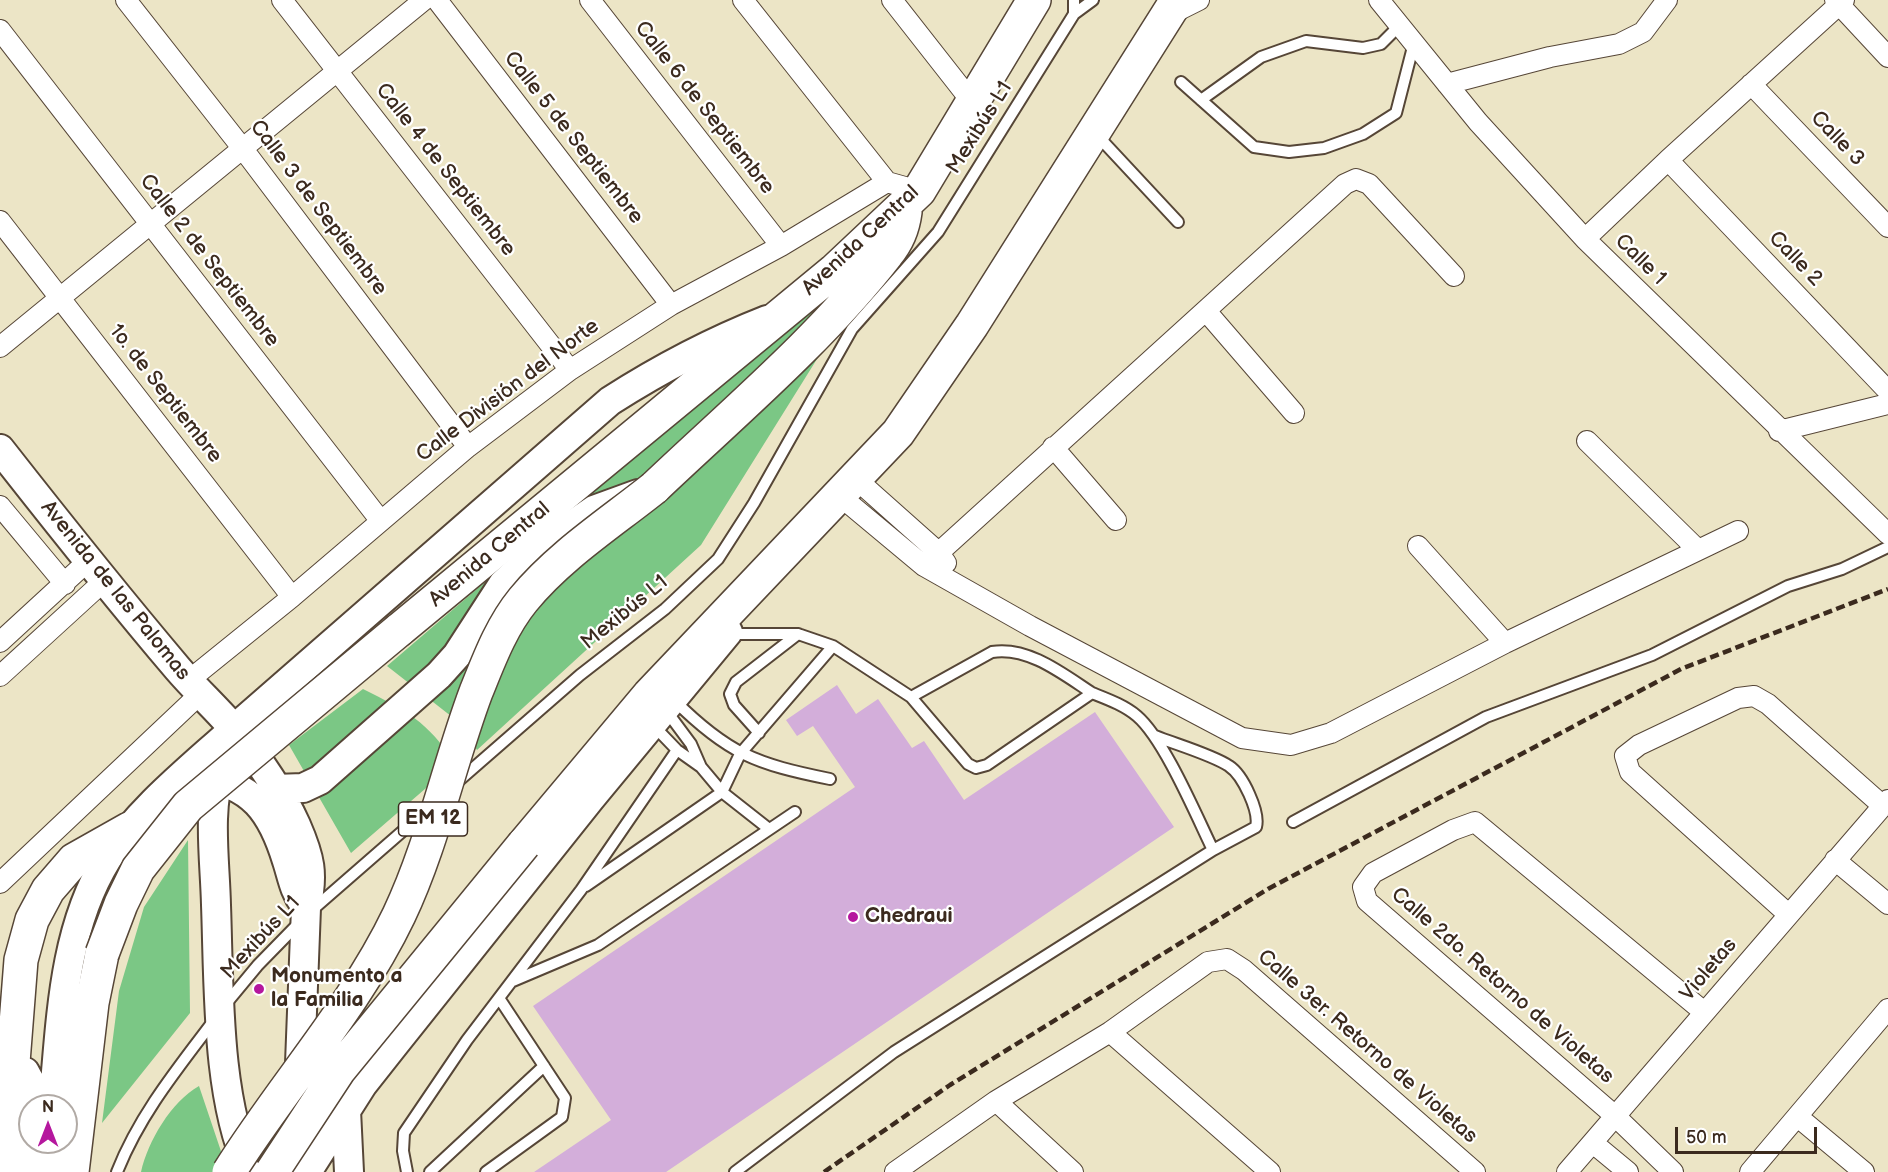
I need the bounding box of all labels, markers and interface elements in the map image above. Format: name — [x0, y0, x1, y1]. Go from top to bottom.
street label: Calle 6 de Septiembre — [629, 16, 779, 200]
street label: Calle 5 de Septiembre — [498, 47, 648, 229]
street label: Mexibús L1 — [942, 77, 1018, 179]
street label: Calle 4 de Septiembre — [370, 78, 520, 262]
street label: Calle 3 — [1805, 106, 1869, 172]
street label: Calle 3 de Septiembre — [244, 115, 392, 301]
street label: Calle 2 de Septiembre — [134, 170, 284, 352]
street label: Avenida Central — [797, 181, 925, 301]
street label: Calle 2 — [1763, 226, 1827, 292]
street label: Calle 1 — [1609, 229, 1671, 291]
street label: Calle División del Norte — [412, 314, 604, 468]
street label: 1o. de Septiembre — [103, 320, 227, 468]
street label: Avenida de las Palomas — [35, 496, 195, 686]
street label: Avenida Central — [424, 497, 556, 613]
street label: Mexibús L1 — [576, 570, 674, 656]
road number: EM 12 — [398, 802, 468, 836]
street label: Calle 2do. Retorno de Violetas — [1386, 882, 1618, 1090]
street label: Mexibús L1 — [216, 891, 306, 985]
place label: Chedraui — [865, 904, 953, 930]
marker: Chedraui — [846, 910, 860, 924]
street label: Violetas — [1675, 933, 1743, 1007]
street label: Calle 3er. Retorno de Violetas — [1252, 945, 1482, 1149]
place label: Monumento a la Familia — [271, 964, 403, 1014]
marker: Monumento a la Familia — [252, 982, 266, 996]
north arrow — [18, 1094, 78, 1154]
text: N — [42, 1098, 54, 1117]
scale bar — [1678, 1115, 1820, 1153]
text: 50 m — [1686, 1127, 1727, 1148]

